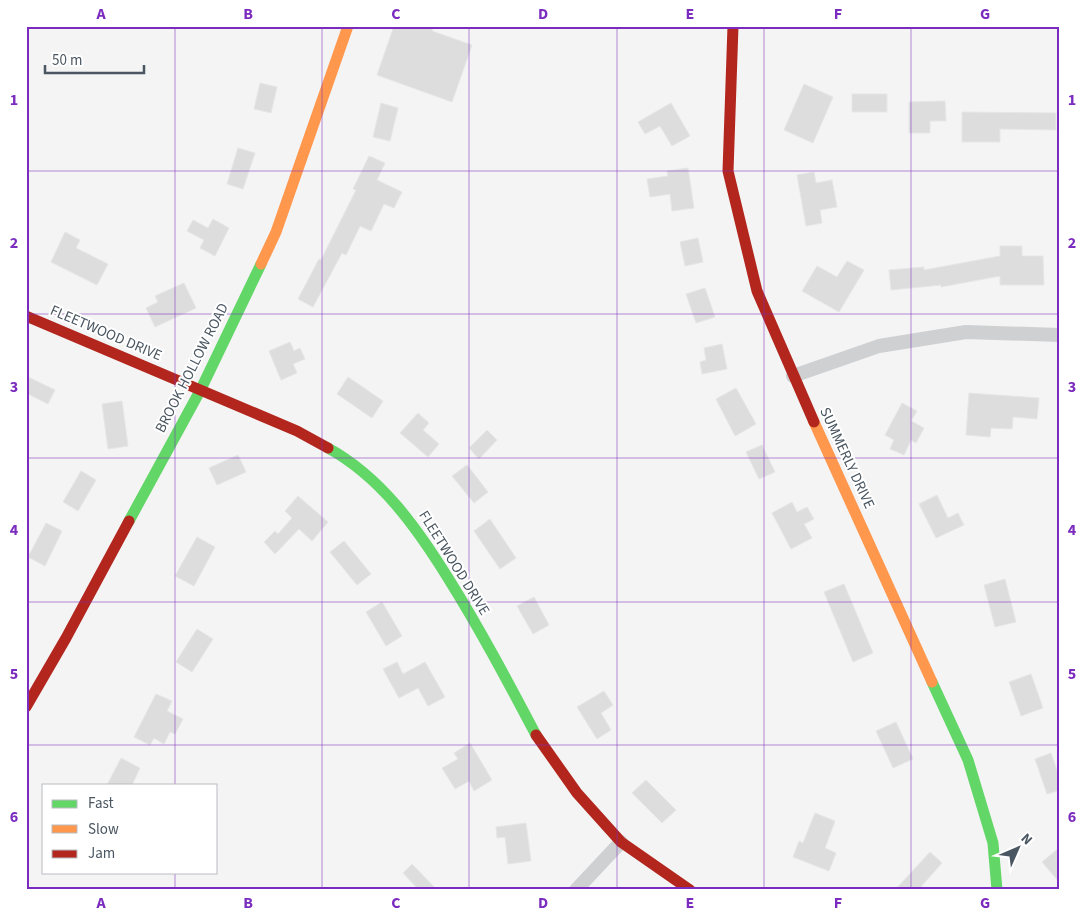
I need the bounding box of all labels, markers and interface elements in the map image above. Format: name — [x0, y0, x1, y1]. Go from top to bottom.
text: A — [95, 3, 106, 25]
text: B — [243, 3, 253, 25]
text: C — [391, 3, 401, 25]
text: D — [538, 3, 548, 25]
text: E — [686, 3, 694, 25]
text: F — [834, 3, 842, 25]
text: G — [980, 3, 990, 25]
scale bar — [45, 42, 144, 74]
text: 50 m — [52, 50, 82, 71]
text: 1 — [10, 89, 18, 111]
text: 1 — [1068, 89, 1076, 111]
text: 2 — [10, 232, 18, 254]
text: 2 — [1068, 232, 1076, 254]
street label: BROOK HOLLOW ROAD — [150, 299, 234, 437]
street label: FLEETWOOD DRIVE — [47, 300, 165, 366]
text: 3 — [10, 376, 18, 398]
text: 3 — [1068, 376, 1076, 398]
street label: SUMMERLY DRIVE — [814, 404, 880, 512]
street label: FLEETWOOD DRIVE — [413, 507, 495, 619]
text: 4 — [10, 519, 19, 541]
text: 4 — [1068, 519, 1077, 541]
text: 5 — [10, 663, 18, 685]
text: 5 — [1068, 663, 1076, 685]
legend — [42, 784, 218, 874]
text: Fast — [88, 793, 114, 814]
text: 6 — [10, 806, 18, 828]
text: 6 — [1068, 806, 1076, 828]
text: Slow — [88, 819, 119, 840]
north arrow — [994, 824, 1044, 874]
text: N — [1016, 829, 1037, 850]
text: Jam — [88, 843, 115, 864]
text: A — [95, 892, 106, 914]
text: B — [243, 892, 253, 914]
text: C — [391, 892, 401, 914]
text: D — [538, 892, 548, 914]
text: E — [686, 892, 694, 914]
text: F — [834, 892, 842, 914]
text: G — [980, 892, 990, 914]

